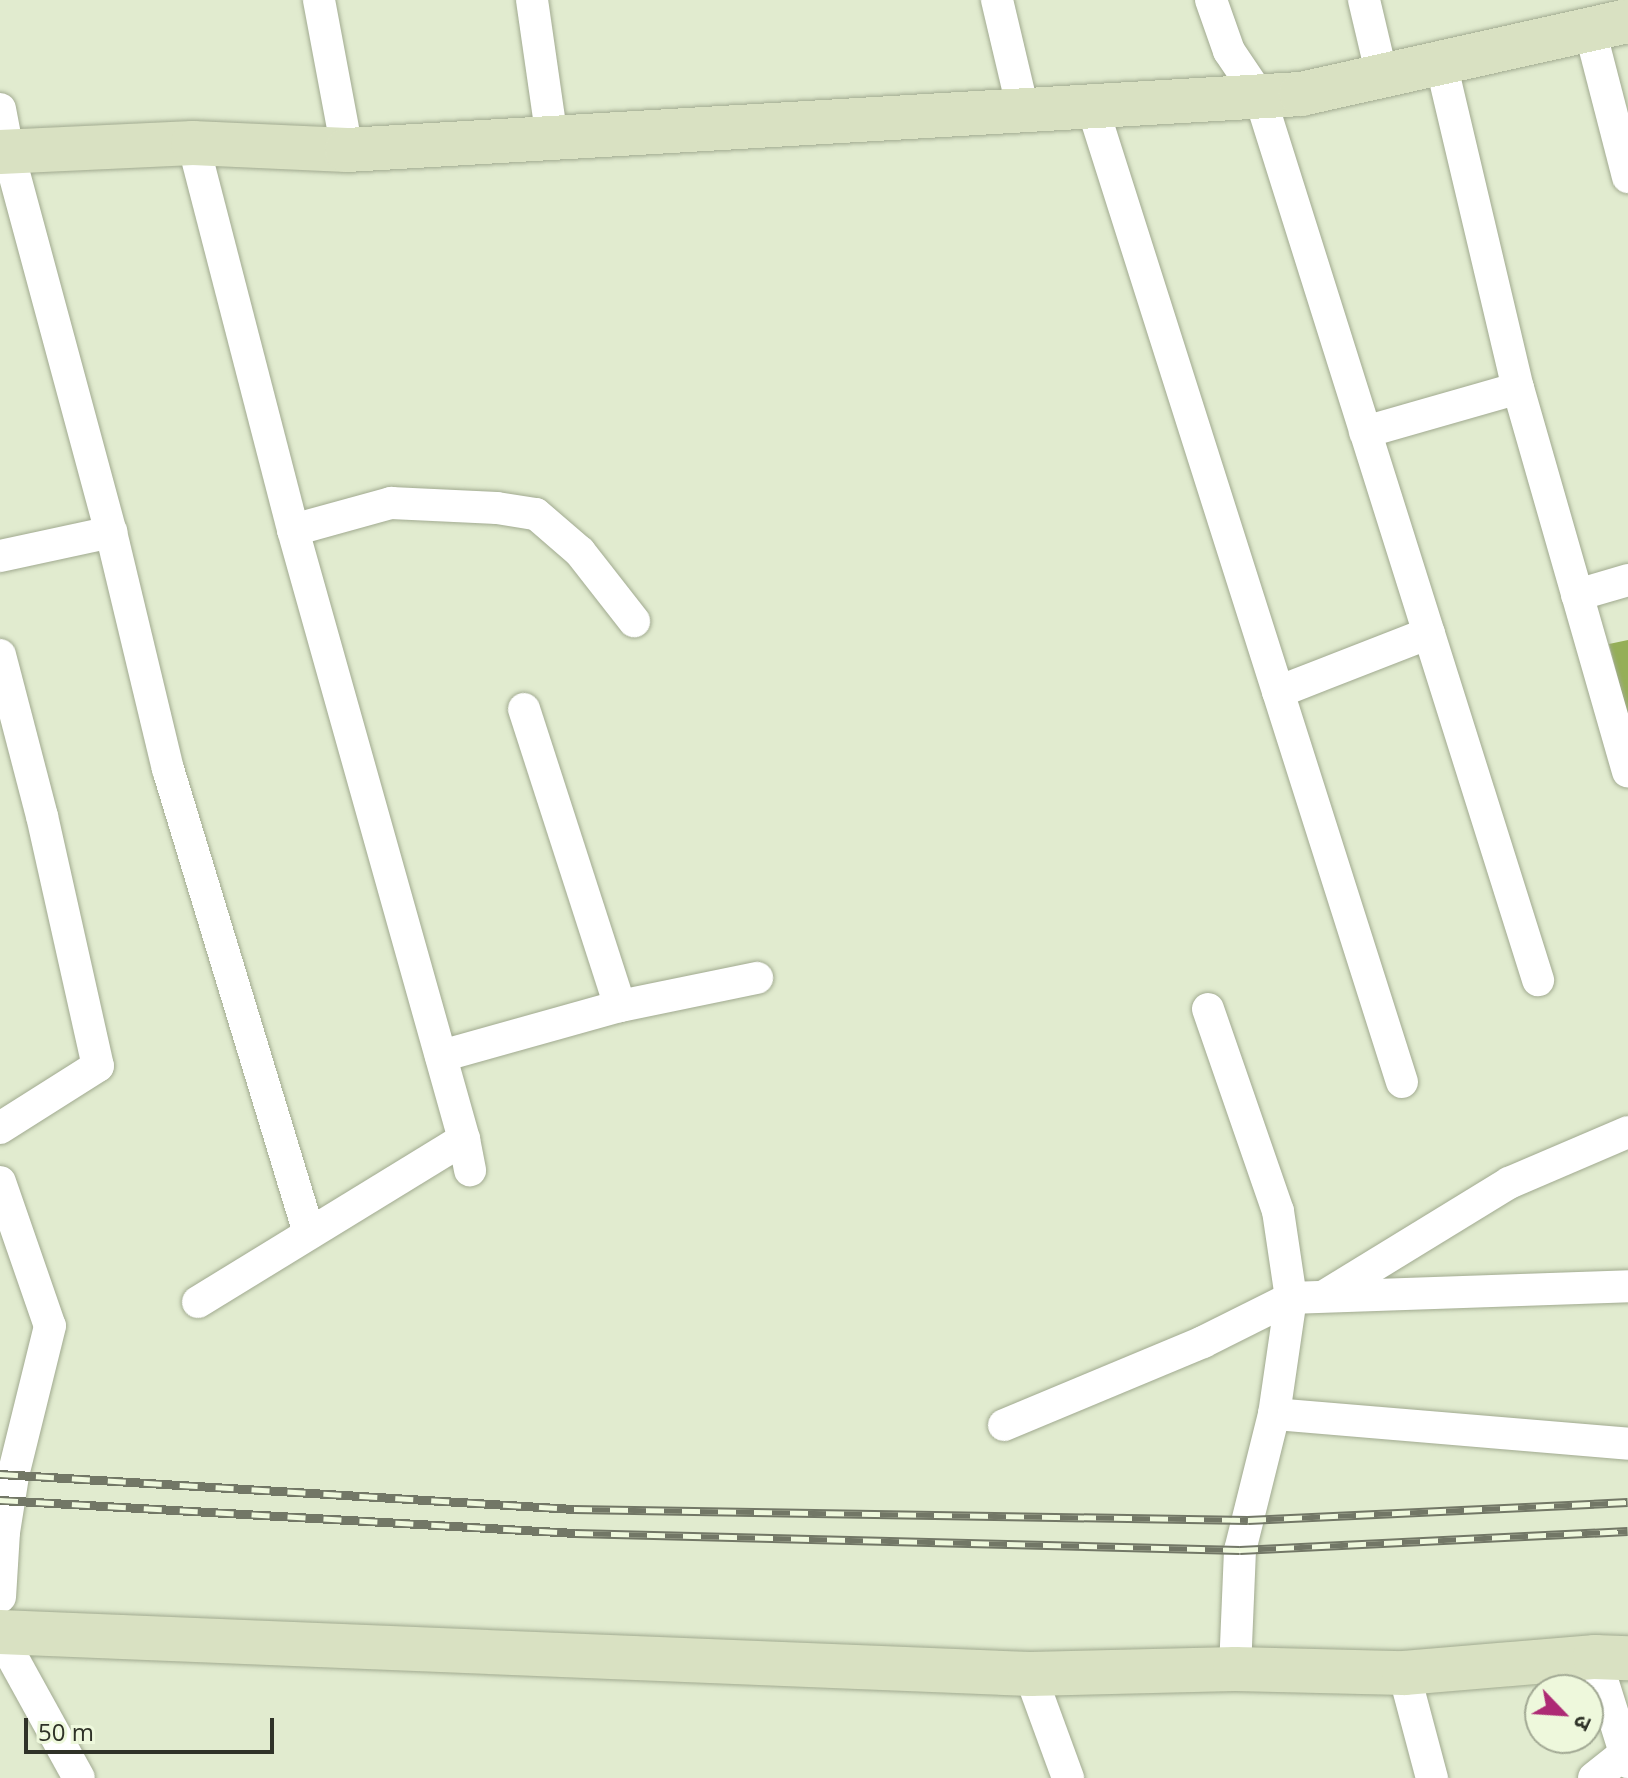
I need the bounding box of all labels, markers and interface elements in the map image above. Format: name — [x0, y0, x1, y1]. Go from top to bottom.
north arrow — [1524, 1674, 1604, 1754]
scale bar — [28, 1702, 278, 1752]
text: उ — [1568, 1711, 1600, 1735]
text: 50 m — [38, 1715, 94, 1748]

